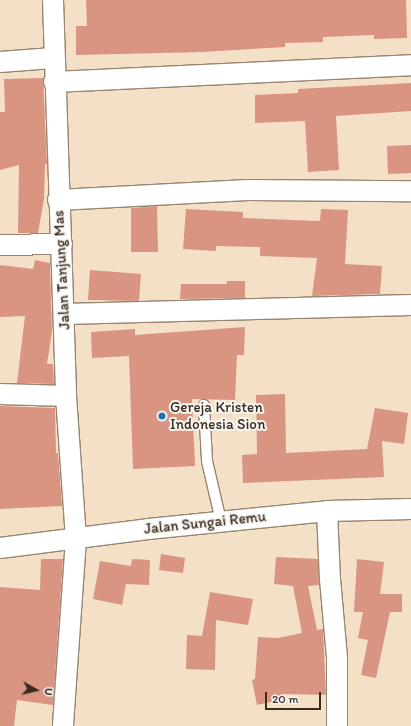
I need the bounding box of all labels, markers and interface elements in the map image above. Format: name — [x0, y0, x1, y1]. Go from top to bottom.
street label: Jalan Tanjung Mas — [50, 210, 74, 330]
place label: Gereja Kristen Indonesia Sion — [170, 398, 265, 433]
marker: Gereja Kristen Indonesia Sion — [157, 411, 167, 421]
street label: Jalan Sungai Remu — [143, 508, 267, 538]
north arrow — [16, 670, 56, 710]
scale bar — [267, 684, 323, 710]
text: U — [41, 687, 55, 696]
text: 20 m — [272, 692, 299, 706]

